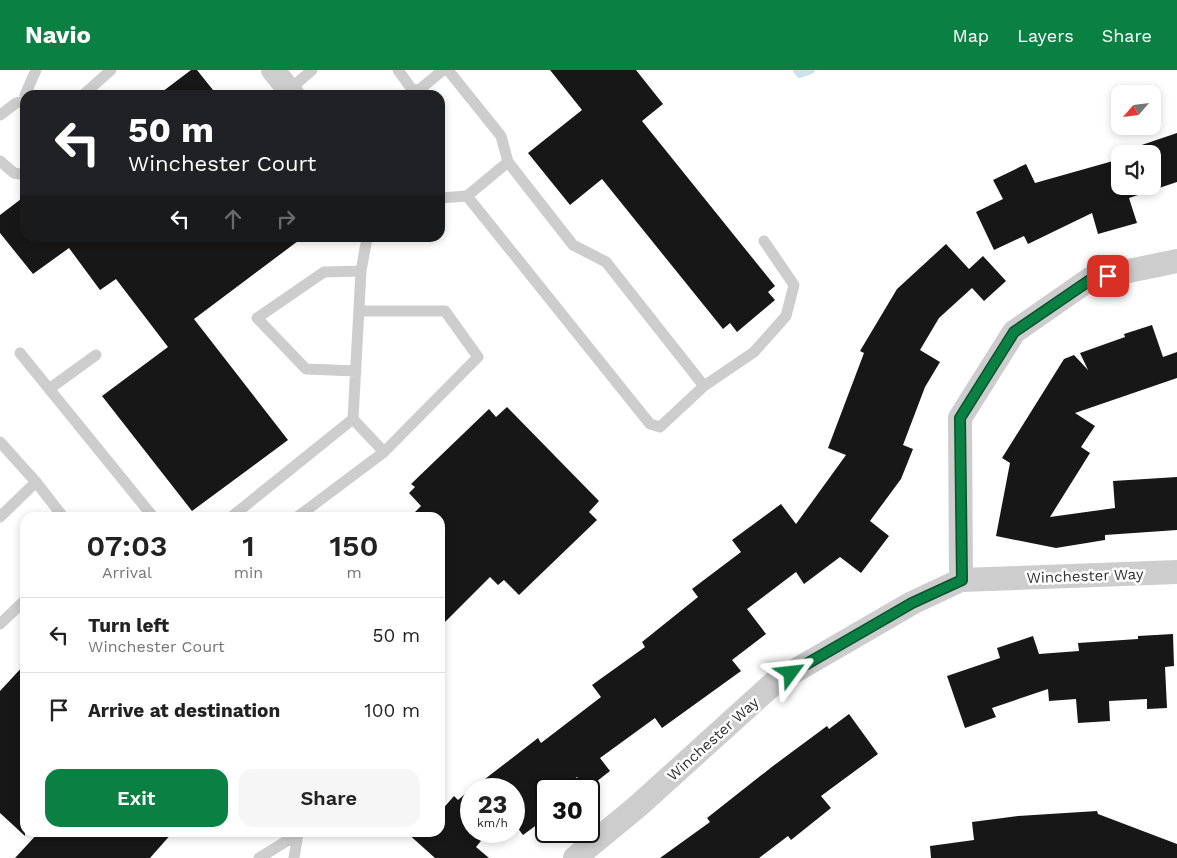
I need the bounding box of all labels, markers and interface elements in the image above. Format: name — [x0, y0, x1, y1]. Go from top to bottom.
text: Navio — [25, 21, 91, 49]
text: Map — [952, 25, 989, 46]
text: Layers — [1017, 25, 1074, 46]
text: Share — [1102, 25, 1152, 46]
north arrow — [1111, 85, 1161, 135]
map controls — [1111, 85, 1161, 195]
text: 50 m — [128, 109, 214, 151]
icon: left — [45, 110, 110, 175]
button: sound — [1111, 145, 1161, 195]
text: Winchester Court — [128, 151, 316, 176]
icon: left — [166, 205, 194, 233]
icon: ahead — [219, 205, 247, 233]
icon: right — [272, 205, 300, 233]
pin — [1087, 255, 1129, 297]
icon: arrive — [1094, 262, 1122, 290]
text: 07:03 — [86, 528, 167, 563]
text: 1 — [242, 528, 255, 563]
text: 150 — [330, 528, 379, 563]
text: Arrival — [102, 563, 152, 582]
text: min — [234, 563, 263, 582]
text: m — [346, 563, 362, 582]
street label: Winchester Way — [1026, 565, 1144, 587]
text: Turn left — [88, 614, 169, 637]
icon: left — [45, 621, 73, 649]
text: 50 m — [373, 624, 420, 647]
text: Winchester Court — [88, 637, 225, 656]
position arrow — [764, 646, 816, 698]
street label: Winchester Way — [663, 693, 763, 785]
icon: arrive — [45, 696, 73, 724]
text: Arrive at destination — [88, 699, 280, 722]
text: 100 m — [364, 699, 420, 722]
button: Exit — [45, 769, 228, 827]
button: Share — [238, 769, 420, 827]
speed limit sign: 30 — [535, 778, 600, 843]
text: 23 — [478, 790, 507, 819]
text: km/h — [477, 816, 508, 830]

